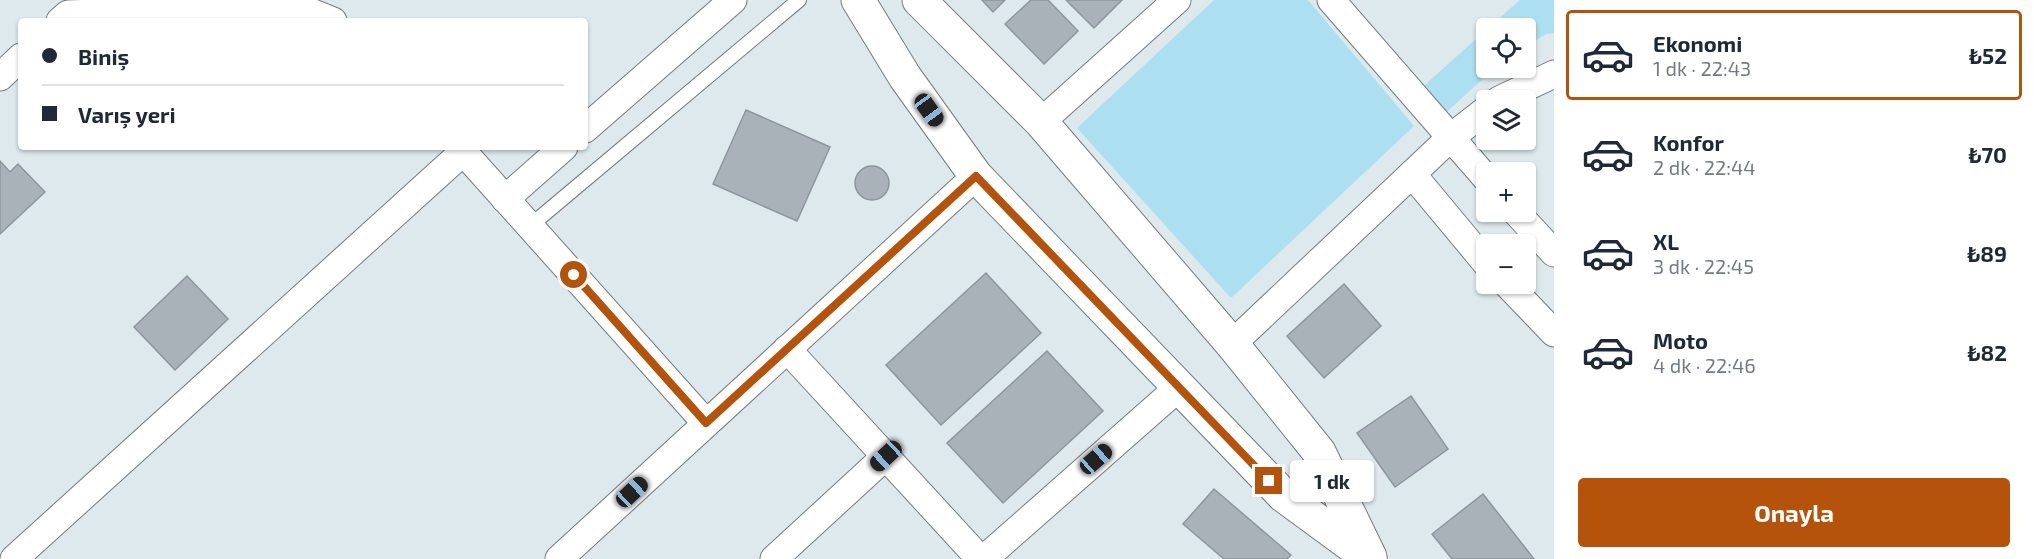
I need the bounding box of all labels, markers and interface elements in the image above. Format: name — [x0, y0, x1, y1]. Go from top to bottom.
map controls — [1476, 18, 1536, 294]
button: locate — [1476, 18, 1536, 78]
icon: car — [1581, 28, 1635, 82]
text: Ekonomi — [1653, 30, 1742, 56]
text: ₺52 — [1969, 42, 2007, 68]
text: Biniş — [78, 43, 129, 69]
text: 1 dk · 22:43 — [1653, 56, 1751, 80]
car — [911, 90, 947, 130]
button: layers — [1476, 90, 1536, 150]
text: Varış yeri — [78, 101, 176, 127]
icon: car — [1581, 127, 1635, 181]
text: Konfor — [1653, 129, 1724, 155]
text: ₺70 — [1968, 141, 2007, 167]
text: 2 dk · 22:44 — [1653, 155, 1756, 179]
button: + — [1476, 162, 1536, 222]
icon: car — [1581, 226, 1635, 280]
text: XL — [1653, 228, 1679, 254]
button: − — [1476, 234, 1536, 294]
text: ₺89 — [1967, 240, 2007, 266]
text: 3 dk · 22:45 — [1653, 254, 1754, 278]
route start — [560, 261, 587, 288]
icon: car — [1581, 325, 1635, 379]
text: Moto — [1653, 327, 1708, 353]
text: ₺82 — [1967, 339, 2007, 365]
text: 4 dk · 22:46 — [1653, 353, 1756, 377]
car — [867, 437, 905, 475]
car — [1077, 440, 1115, 478]
callout: 1 dk — [1290, 460, 1374, 502]
route end — [1255, 467, 1282, 494]
text: 1 dk — [1314, 469, 1350, 493]
car — [613, 473, 651, 511]
button: Onayla — [1578, 478, 2010, 547]

